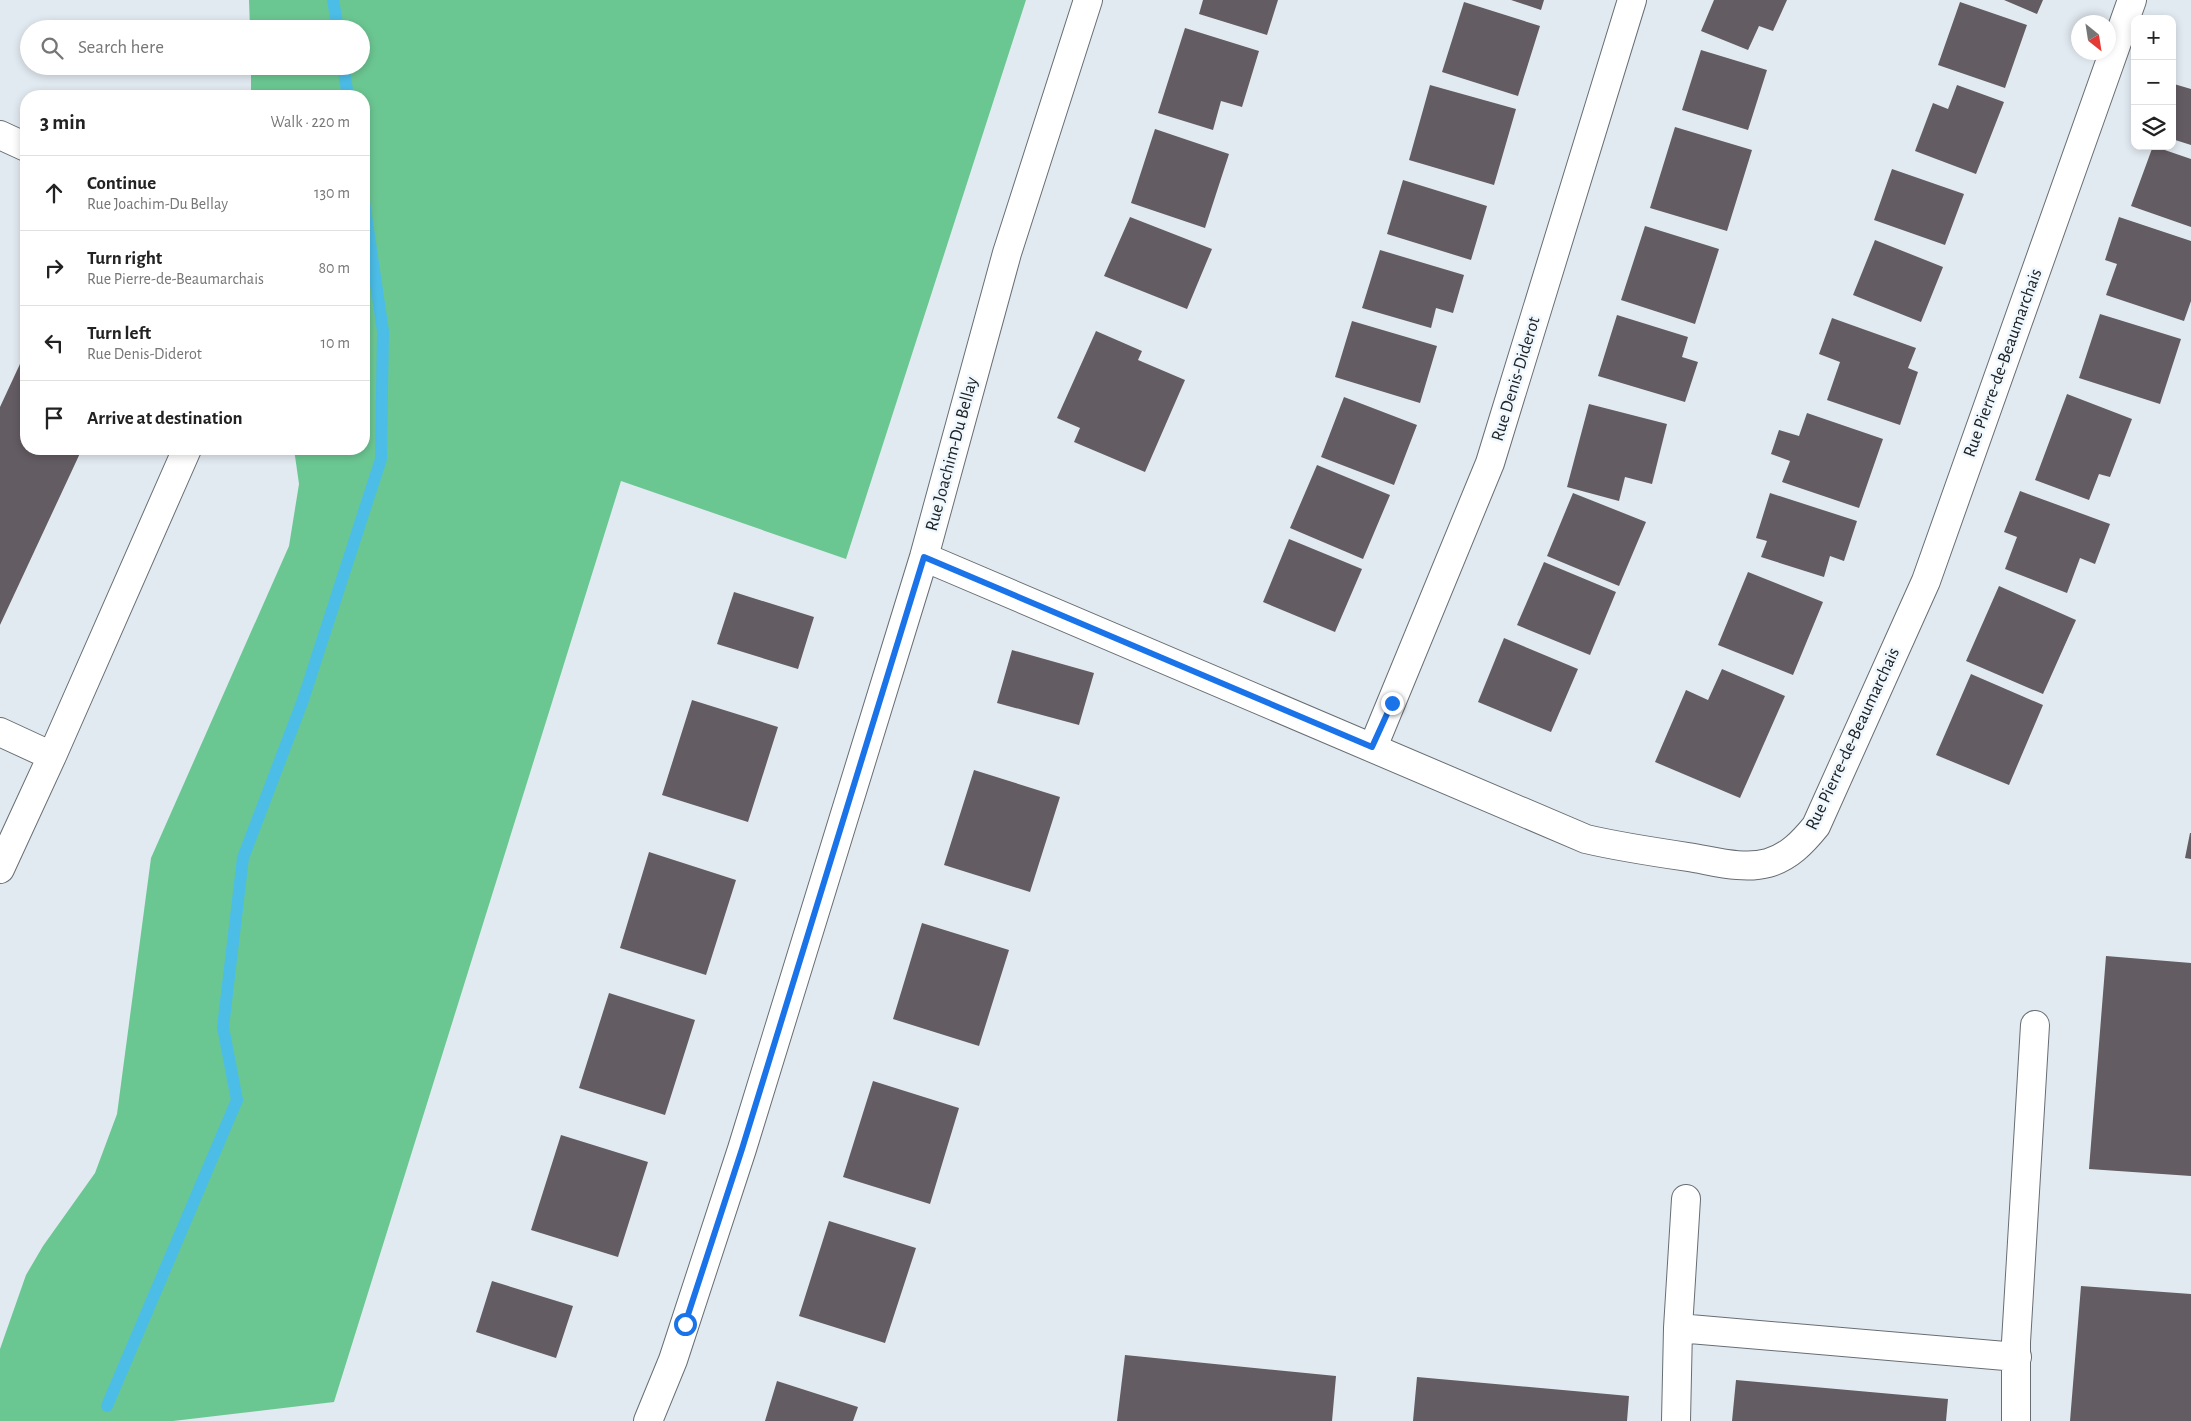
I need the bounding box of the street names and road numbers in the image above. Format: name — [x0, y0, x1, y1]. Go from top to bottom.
street label: Rue Pierre-de-Beaumarchais — [1960, 266, 2046, 460]
street label: Rue Denis-Diderot — [1488, 314, 1544, 443]
street label: Rue Joachim-Du Bellay — [923, 375, 981, 533]
street label: Rue Pierre-de-Beaumarchais — [1803, 645, 1903, 833]

